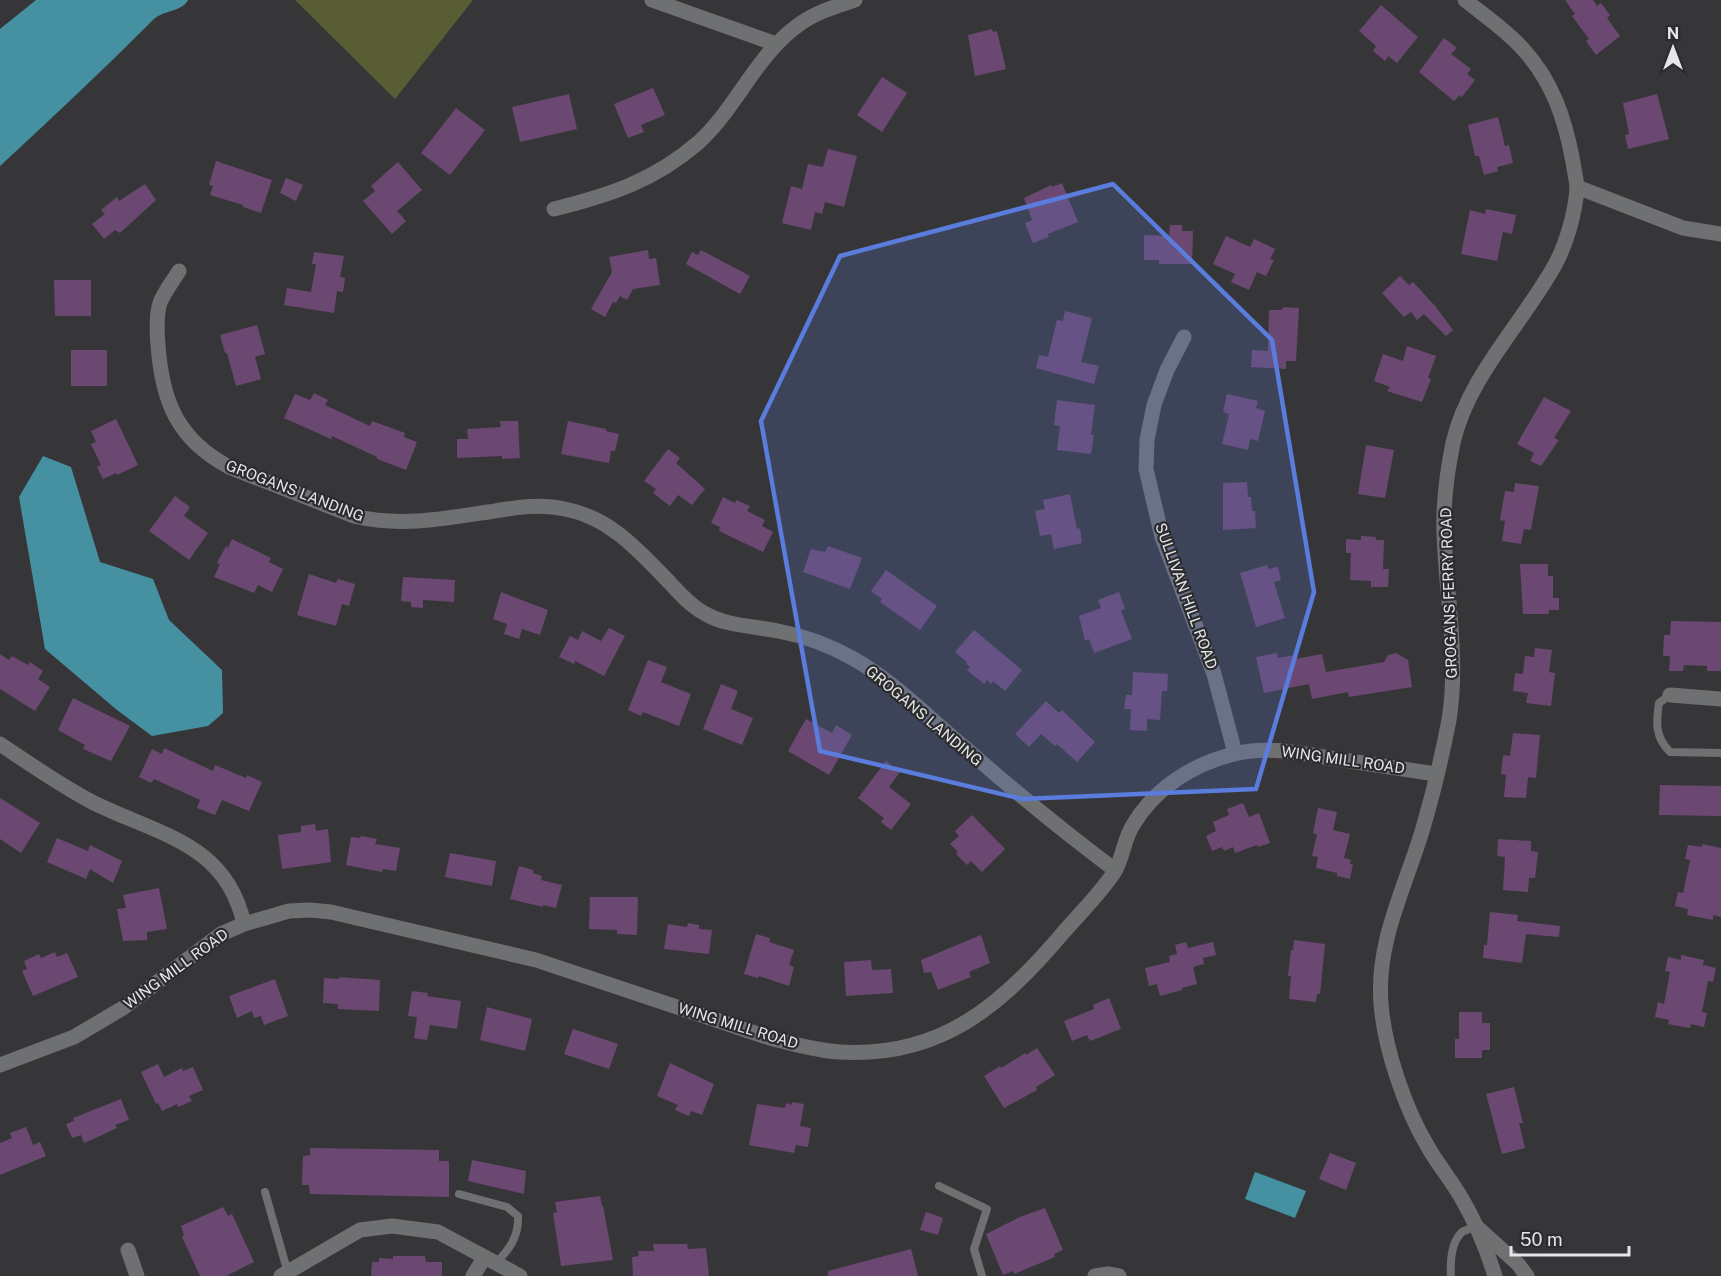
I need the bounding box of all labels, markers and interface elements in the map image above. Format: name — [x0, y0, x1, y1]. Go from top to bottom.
north arrow — [1643, 18, 1703, 78]
text: N — [1667, 24, 1679, 43]
street label: GROGANS LANDING — [224, 456, 367, 525]
street label: GROGANS FERRY ROAD — [1437, 507, 1460, 679]
street label: SULLIVAN HILL ROAD — [1152, 520, 1221, 671]
street label: GROGANS LANDING — [863, 662, 986, 769]
street label: WING MILL ROAD — [1280, 742, 1406, 777]
street label: WING MILL ROAD — [120, 925, 231, 1012]
street label: WING MILL ROAD — [676, 999, 800, 1052]
scale bar — [1511, 1219, 1630, 1257]
text: 50 m — [1520, 1229, 1563, 1250]

